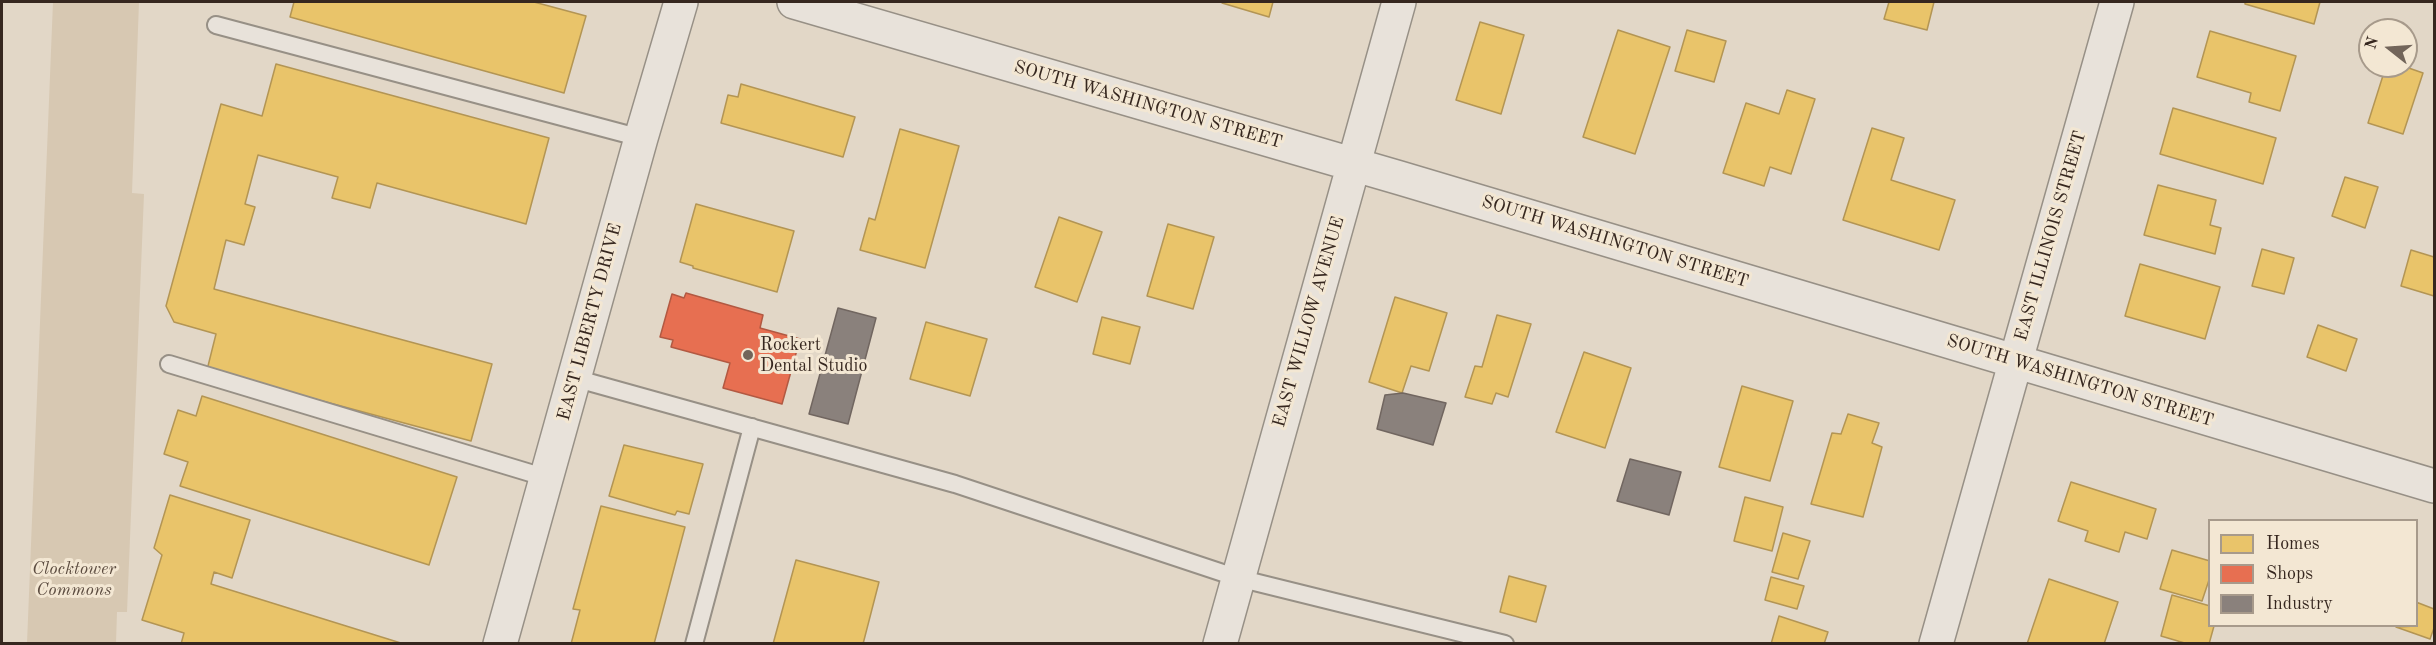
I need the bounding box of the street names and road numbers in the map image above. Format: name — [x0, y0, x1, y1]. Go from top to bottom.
street label: SOUTH WASHINGTON STREET — [1011, 56, 1285, 154]
street label: EAST ILLINOIS STREET — [2011, 128, 2091, 344]
street label: SOUTH WASHINGTON STREET — [1479, 191, 1751, 293]
street label: EAST WILLOW AVENUE — [1269, 214, 1349, 430]
street label: EAST LIBERTY DRIVE — [553, 221, 627, 423]
street label: SOUTH WASHINGTON STREET — [1944, 330, 2216, 432]

